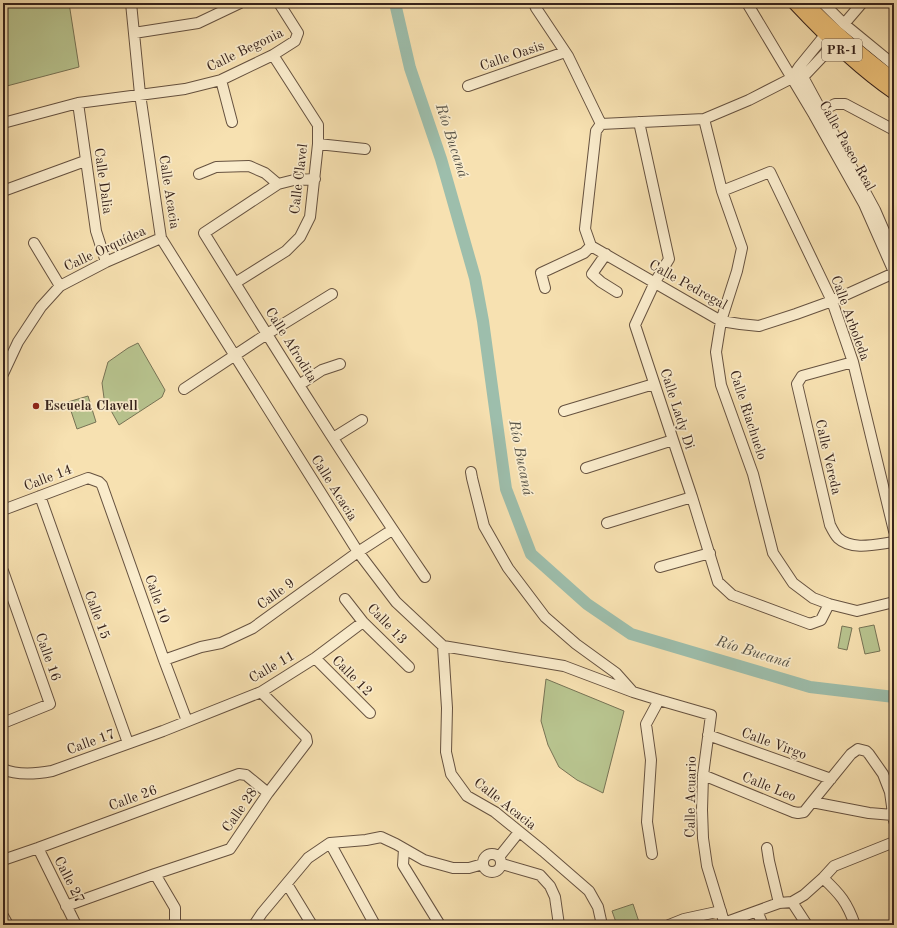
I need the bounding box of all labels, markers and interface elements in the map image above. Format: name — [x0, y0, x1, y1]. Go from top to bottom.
street label: Calle Begonia — [205, 25, 285, 75]
street label: Calle Oasis — [478, 38, 546, 74]
road number: PR-1 — [822, 39, 862, 61]
street label: Calle Paseo Real — [816, 99, 878, 194]
water label: Río Bucaná — [432, 101, 470, 180]
street label: Calle Clavel — [288, 143, 310, 215]
street label: Calle Dalia — [91, 147, 115, 215]
street label: Calle Acacia — [156, 154, 182, 230]
street label: Calle Orquídea — [62, 224, 148, 274]
street label: Calle Pedregal — [646, 258, 730, 312]
street label: Calle Arboleda — [828, 274, 872, 362]
street label: Calle Afrodita — [263, 305, 320, 385]
street label: Calle Lady Di — [657, 367, 697, 451]
street label: Calle Riachuelo — [727, 368, 769, 462]
place label: Escuela Clavell — [44, 399, 138, 413]
marker: Escuela Clavell — [31, 401, 41, 411]
water label: Río Bucaná — [505, 418, 535, 497]
street label: Calle Vereda — [813, 418, 843, 496]
street label: Calle Acacia — [308, 453, 360, 523]
street label: Calle 14 — [22, 462, 74, 494]
street label: Calle 10 — [142, 573, 172, 625]
street label: Calle 9 — [255, 576, 297, 612]
street label: Calle 15 — [82, 589, 112, 641]
street label: Calle 13 — [364, 601, 410, 647]
street label: Calle 16 — [33, 631, 63, 683]
water label: Río Bucaná — [713, 634, 792, 671]
street label: Calle 11 — [247, 648, 297, 686]
street label: Calle 12 — [329, 653, 375, 699]
street label: Calle Virgo — [739, 726, 809, 762]
street label: Calle 17 — [65, 727, 117, 757]
street label: Calle Acuario — [683, 756, 699, 838]
street label: Calle Leo — [740, 770, 798, 804]
street label: Calle Acacia — [471, 775, 539, 833]
street label: Calle 26 — [107, 783, 159, 813]
street label: Calle 28 — [220, 785, 260, 835]
street label: Calle 27 — [51, 854, 87, 906]

